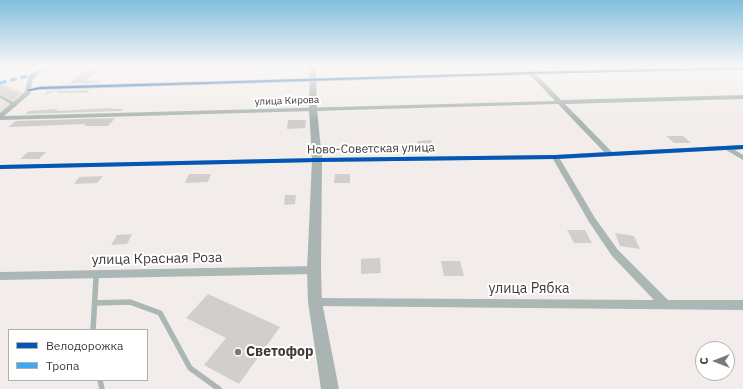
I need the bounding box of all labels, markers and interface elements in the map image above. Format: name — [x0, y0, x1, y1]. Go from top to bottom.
street label: улица Кирова — [254, 94, 320, 108]
street label: Ново-Советская улица — [307, 141, 435, 157]
street label: улица Красная Роза — [91, 249, 223, 269]
street label: улица Рябка — [489, 281, 569, 297]
legend — [8, 329, 148, 381]
text: Велодорожка — [46, 338, 123, 353]
north arrow — [695, 341, 735, 381]
place label: Светофор — [246, 344, 313, 360]
marker: Светофор — [233, 347, 243, 357]
text: С — [697, 357, 711, 365]
text: Тропа — [46, 358, 79, 373]

